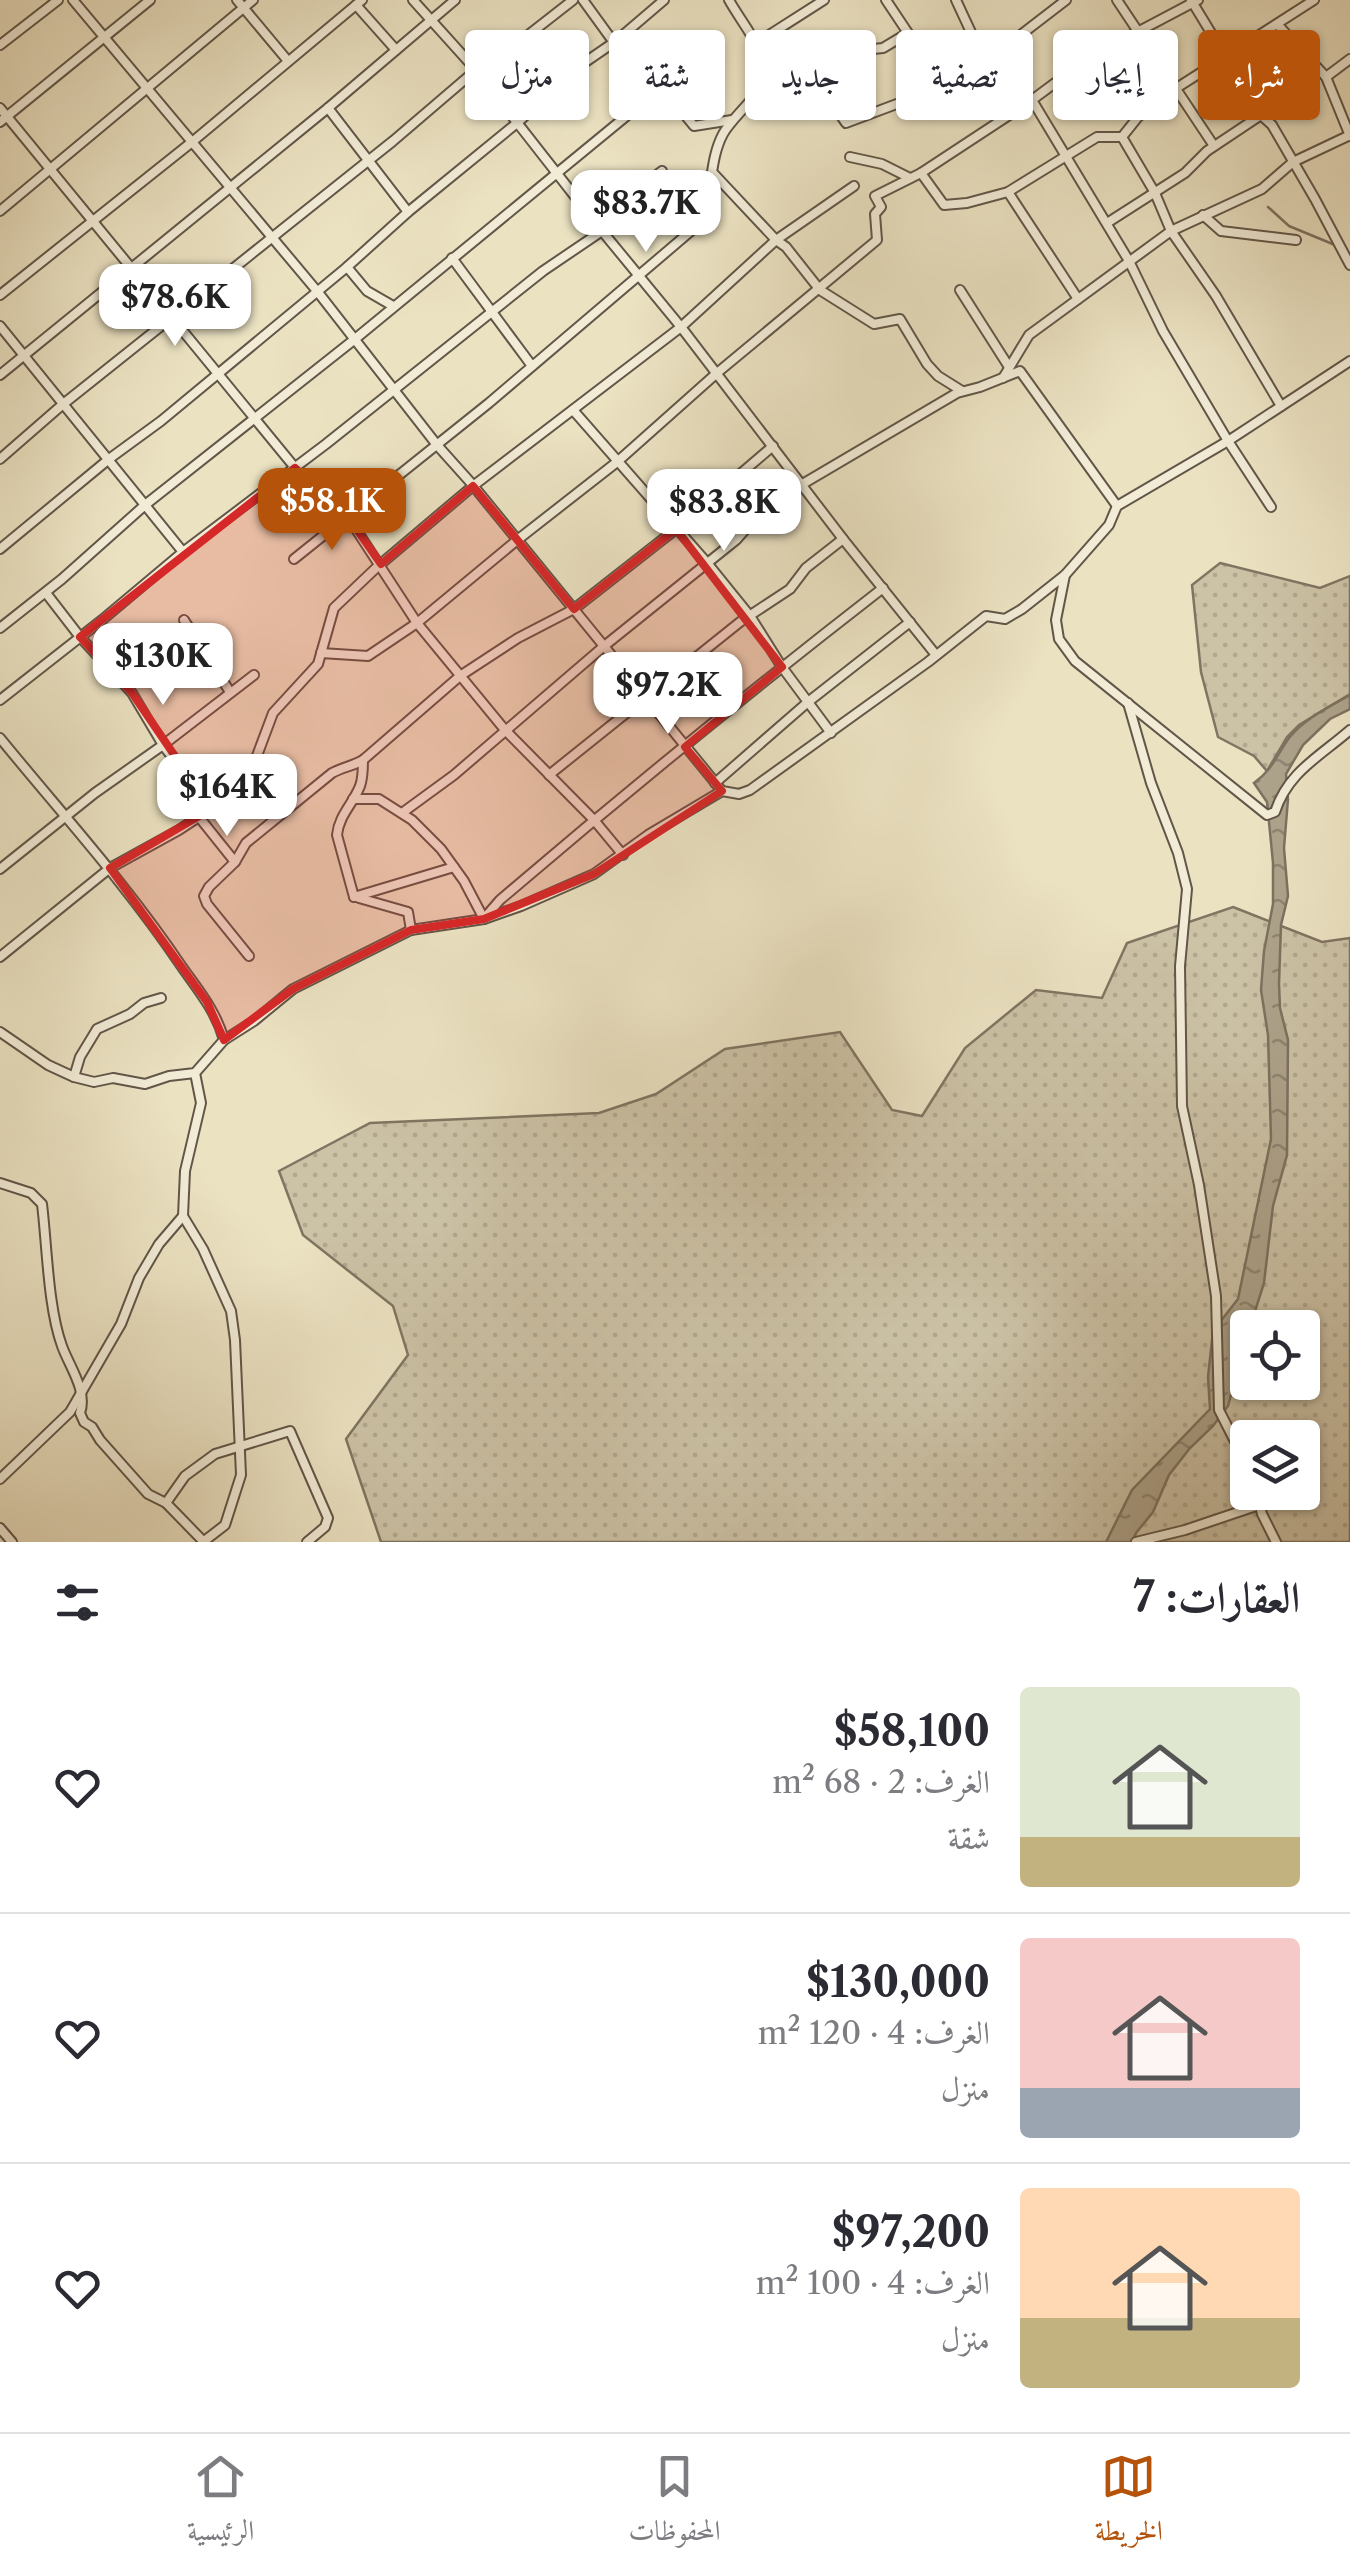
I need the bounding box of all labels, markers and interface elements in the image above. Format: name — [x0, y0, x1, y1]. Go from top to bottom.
chip: منزل — [465, 30, 589, 120]
chip: شقة — [609, 30, 725, 120]
chip: جديد — [745, 30, 876, 120]
chip: تصفية — [896, 30, 1033, 120]
chip: إيجار — [1053, 30, 1178, 120]
chip: شراء — [1198, 30, 1320, 120]
pin: $83.7K — [565, 170, 727, 255]
text: $83.7K — [593, 183, 699, 222]
pin: $78.6K — [94, 264, 256, 349]
text: $78.6K — [121, 277, 229, 316]
pin: $58.1K — [251, 468, 413, 553]
pin: $83.8K — [643, 469, 805, 554]
text: $58.1K — [280, 481, 384, 520]
text: $83.8K — [669, 482, 779, 521]
pin: $130K — [93, 623, 233, 708]
text: $130K — [115, 636, 211, 675]
pin: $97.2K — [587, 652, 749, 737]
text: $97.2K — [615, 665, 721, 704]
pin: $164K — [157, 754, 297, 839]
text: $164K — [179, 767, 275, 806]
map controls — [1230, 1310, 1320, 1510]
button: locate — [1230, 1310, 1320, 1400]
button: layers — [1230, 1420, 1320, 1510]
text: العقارات: 7 — [1133, 1571, 1300, 1623]
icon: filters — [50, 1575, 105, 1630]
text: $58,100 — [834, 1705, 990, 1757]
icon: home — [1100, 1727, 1220, 1847]
icon: heart — [50, 1760, 105, 1815]
text: الغرف: 2 · 68 m² — [772, 1762, 990, 1801]
text: شقة — [948, 1818, 990, 1857]
text: $130,000 — [806, 1956, 990, 2008]
icon: home — [1100, 1978, 1220, 2098]
icon: heart — [50, 2011, 105, 2066]
text: الغرف: 4 · 120 m² — [758, 2013, 990, 2052]
text: منزل — [941, 2069, 990, 2108]
text: $97,200 — [832, 2206, 990, 2258]
icon: home — [1100, 2228, 1220, 2348]
icon: heart — [50, 2261, 105, 2316]
text: الغرف: 4 · 100 m² — [756, 2263, 990, 2302]
text: منزل — [941, 2319, 990, 2358]
tab: الرئيسية — [187, 2449, 254, 2558]
tab: المحفوظات — [628, 2449, 721, 2558]
tab: الخريطة — [1095, 2449, 1163, 2558]

